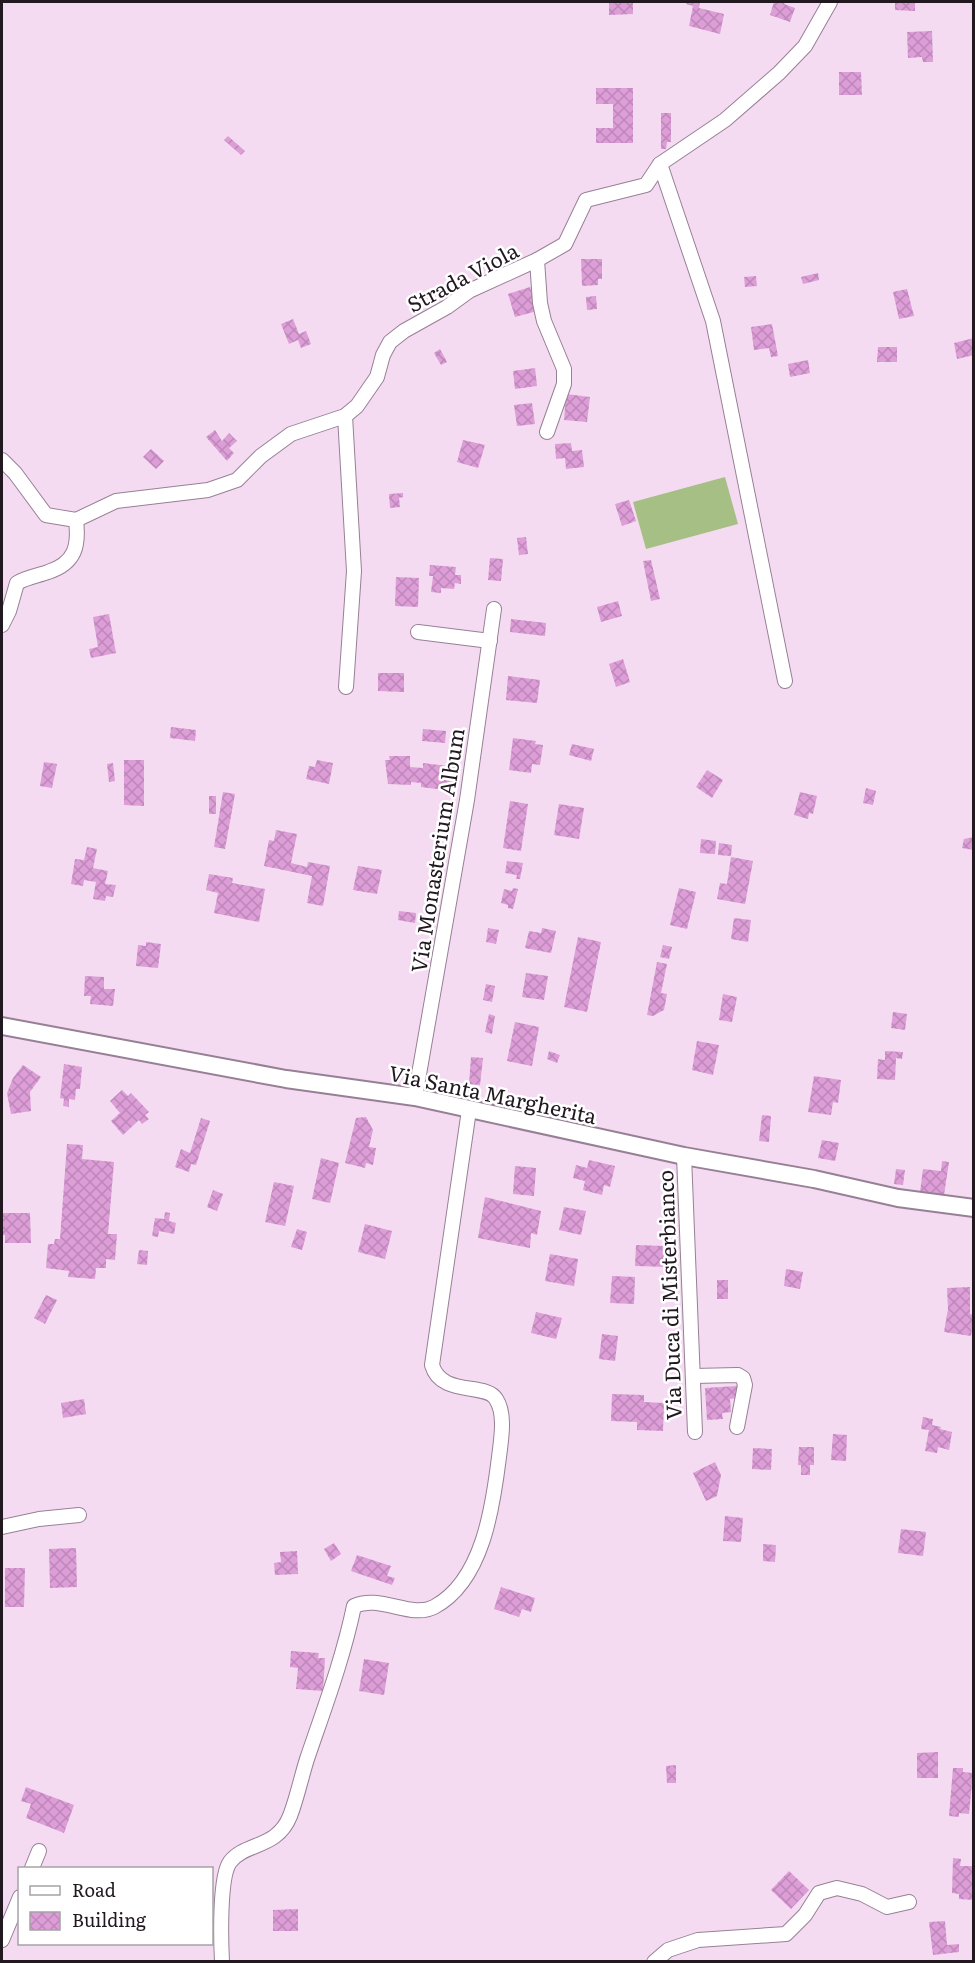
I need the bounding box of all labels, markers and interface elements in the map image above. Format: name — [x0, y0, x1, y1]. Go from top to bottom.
street label: Strada Viola — [401, 233, 524, 318]
street label: Via Monasterium Album — [401, 725, 471, 975]
street label: Via Santa Margherita — [386, 1056, 600, 1130]
street label: Via Duca di Misterbianco — [648, 1169, 688, 1421]
legend — [18, 1867, 213, 1945]
text: Road — [72, 1876, 116, 1903]
text: Building — [72, 1906, 147, 1933]

